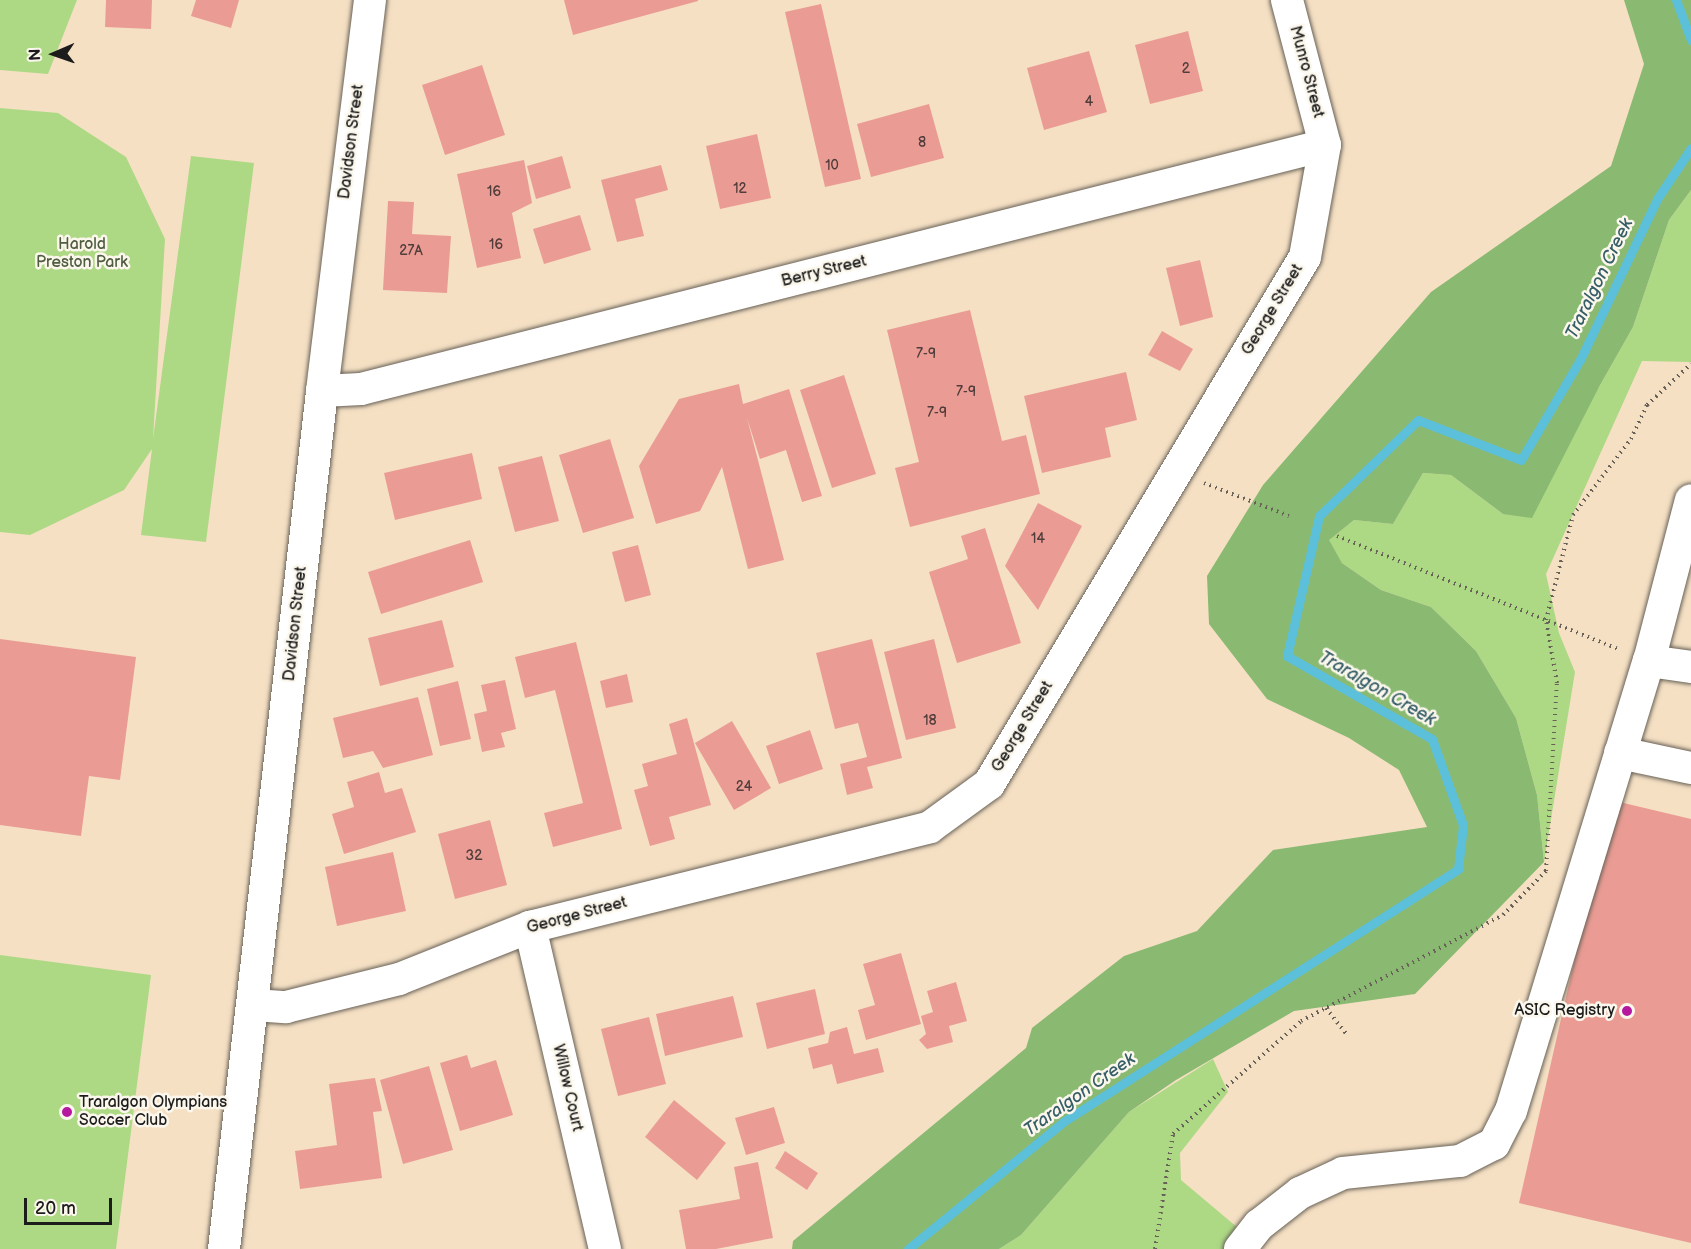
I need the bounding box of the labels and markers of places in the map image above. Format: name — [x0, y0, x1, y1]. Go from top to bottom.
place label: ASIC Registry — [1514, 1001, 1615, 1021]
marker: ASIC Registry — [1620, 1004, 1634, 1018]
place label: Traralgon Olympians Soccer Club — [79, 1093, 227, 1131]
marker: Traralgon Olympians Soccer Club — [60, 1105, 74, 1119]

